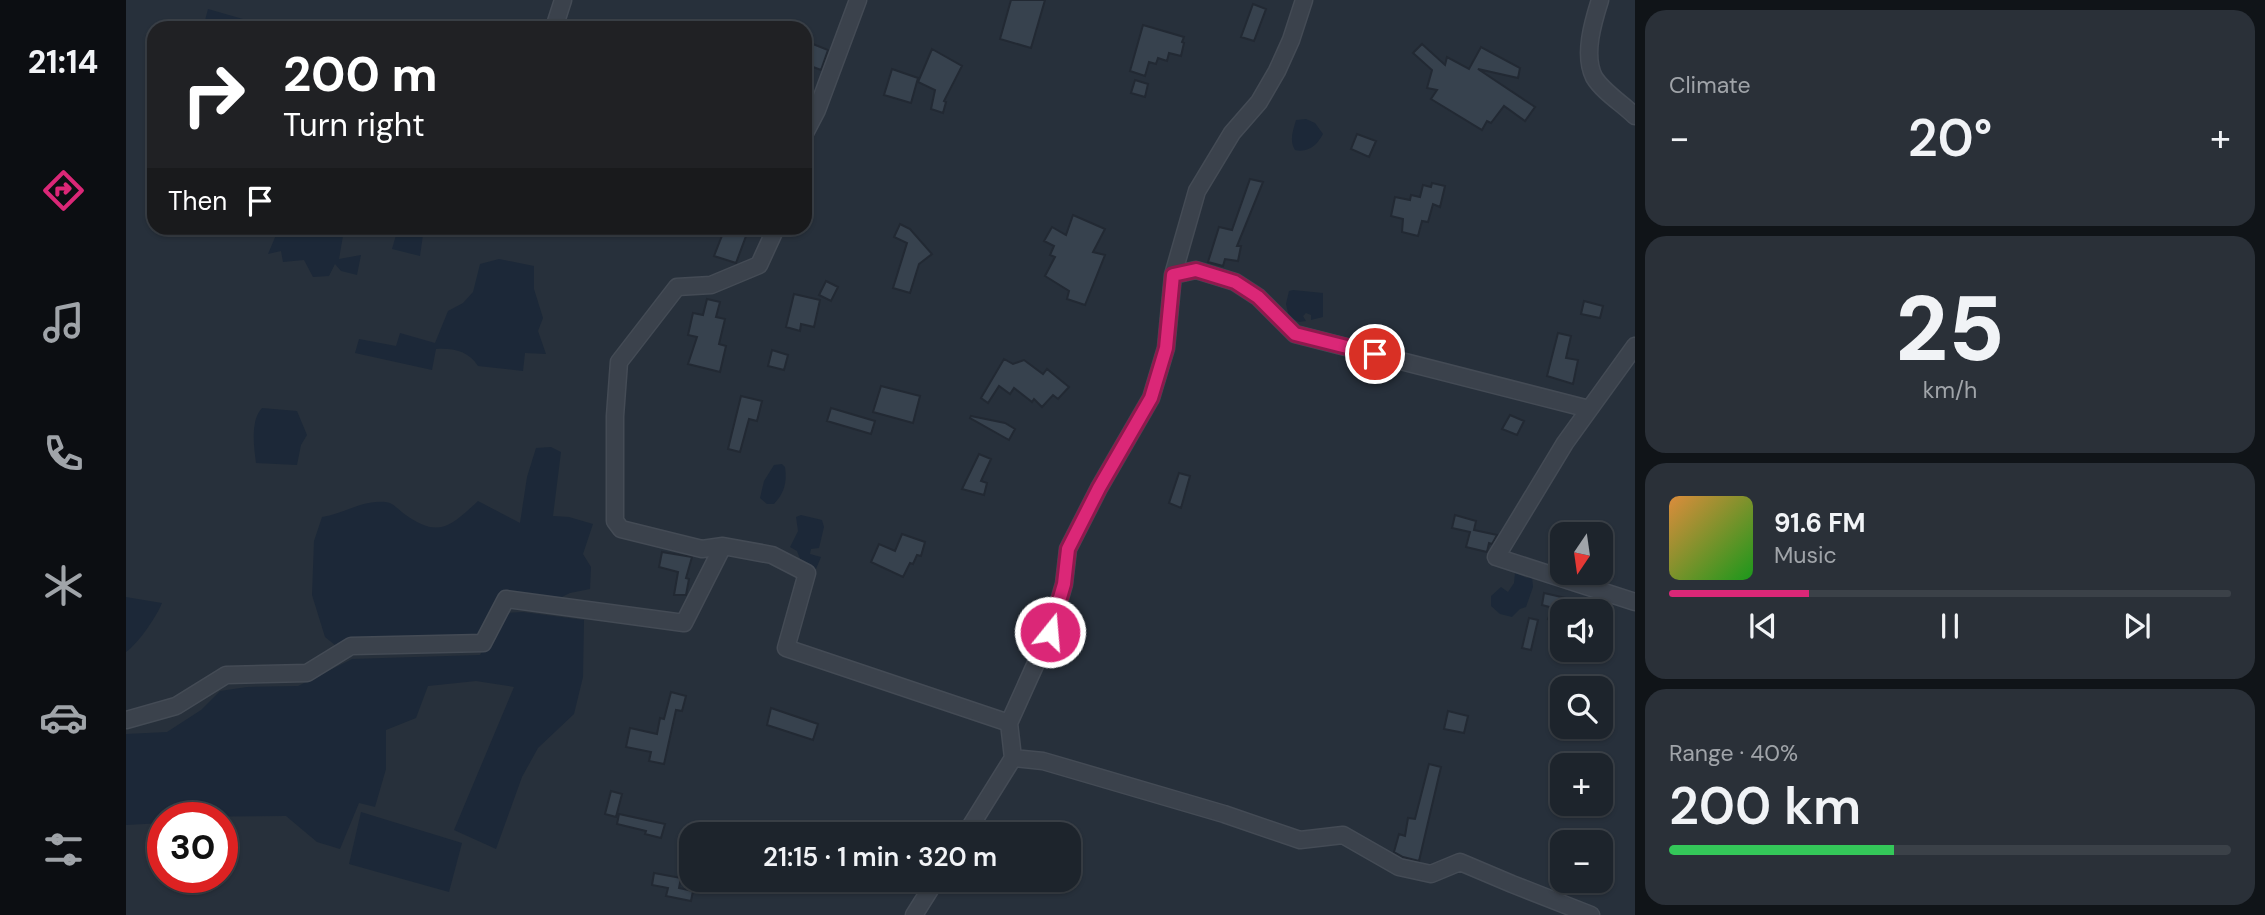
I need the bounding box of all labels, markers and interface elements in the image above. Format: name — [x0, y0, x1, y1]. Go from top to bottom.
text: 21:14 — [28, 41, 98, 83]
text: 200 m — [283, 42, 438, 106]
icon: right — [168, 49, 259, 140]
text: Climate — [1669, 70, 1751, 100]
text: Turn right — [283, 104, 425, 146]
text: 20° — [1908, 104, 1992, 172]
text: − — [1669, 113, 1690, 163]
text: + — [2210, 113, 2231, 163]
icon: directions — [39, 166, 88, 215]
icon: arrive — [241, 182, 279, 220]
text: Then — [168, 184, 227, 218]
text: 25 — [1895, 270, 2005, 388]
icon: music — [39, 298, 88, 347]
pin — [1345, 324, 1405, 384]
icon: arrive — [1356, 335, 1394, 373]
text: km/h — [1923, 375, 1977, 405]
icon: phone — [39, 429, 88, 478]
text: 91.6 FM — [1774, 506, 1866, 540]
north arrow — [1550, 522, 1614, 584]
map controls — [1550, 522, 1613, 893]
text: Music — [1774, 540, 1837, 570]
icon: climate — [39, 561, 88, 610]
position arrow — [1013, 595, 1087, 669]
button: sound — [1550, 599, 1613, 662]
icon: previous — [1744, 607, 1782, 645]
icon: pause — [1931, 607, 1969, 645]
icon: next — [2118, 607, 2156, 645]
button: search — [1550, 676, 1613, 739]
icon: car — [39, 693, 88, 742]
text: Range · 40% — [1669, 738, 1798, 768]
button: + — [1550, 753, 1613, 816]
text: 200 km — [1669, 772, 1861, 840]
speed limit sign: 30 — [147, 802, 238, 893]
icon: filters — [39, 825, 88, 874]
button: − — [1550, 830, 1613, 893]
text: 21:15 · 1 min · 320 m — [763, 840, 997, 874]

